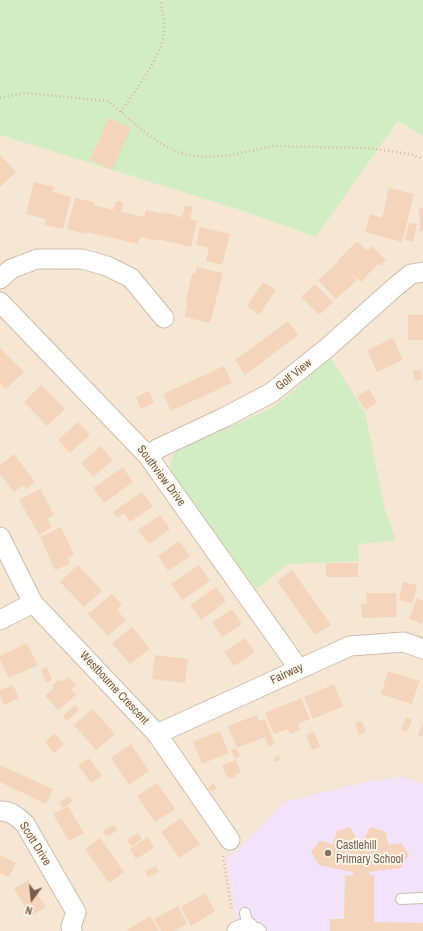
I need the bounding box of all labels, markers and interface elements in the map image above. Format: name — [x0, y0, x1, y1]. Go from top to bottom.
street label: Golf View — [273, 356, 315, 394]
street label: Southview Drive — [134, 443, 188, 509]
street label: Westbourne Crescent — [76, 648, 152, 728]
street label: Fairway — [268, 660, 306, 688]
street label: Scott Drive — [16, 820, 54, 868]
place label: Castlehill Primary School — [336, 839, 403, 867]
marker: Castlehill Primary School — [323, 848, 333, 858]
north arrow — [12, 879, 52, 919]
text: N — [24, 903, 34, 918]

